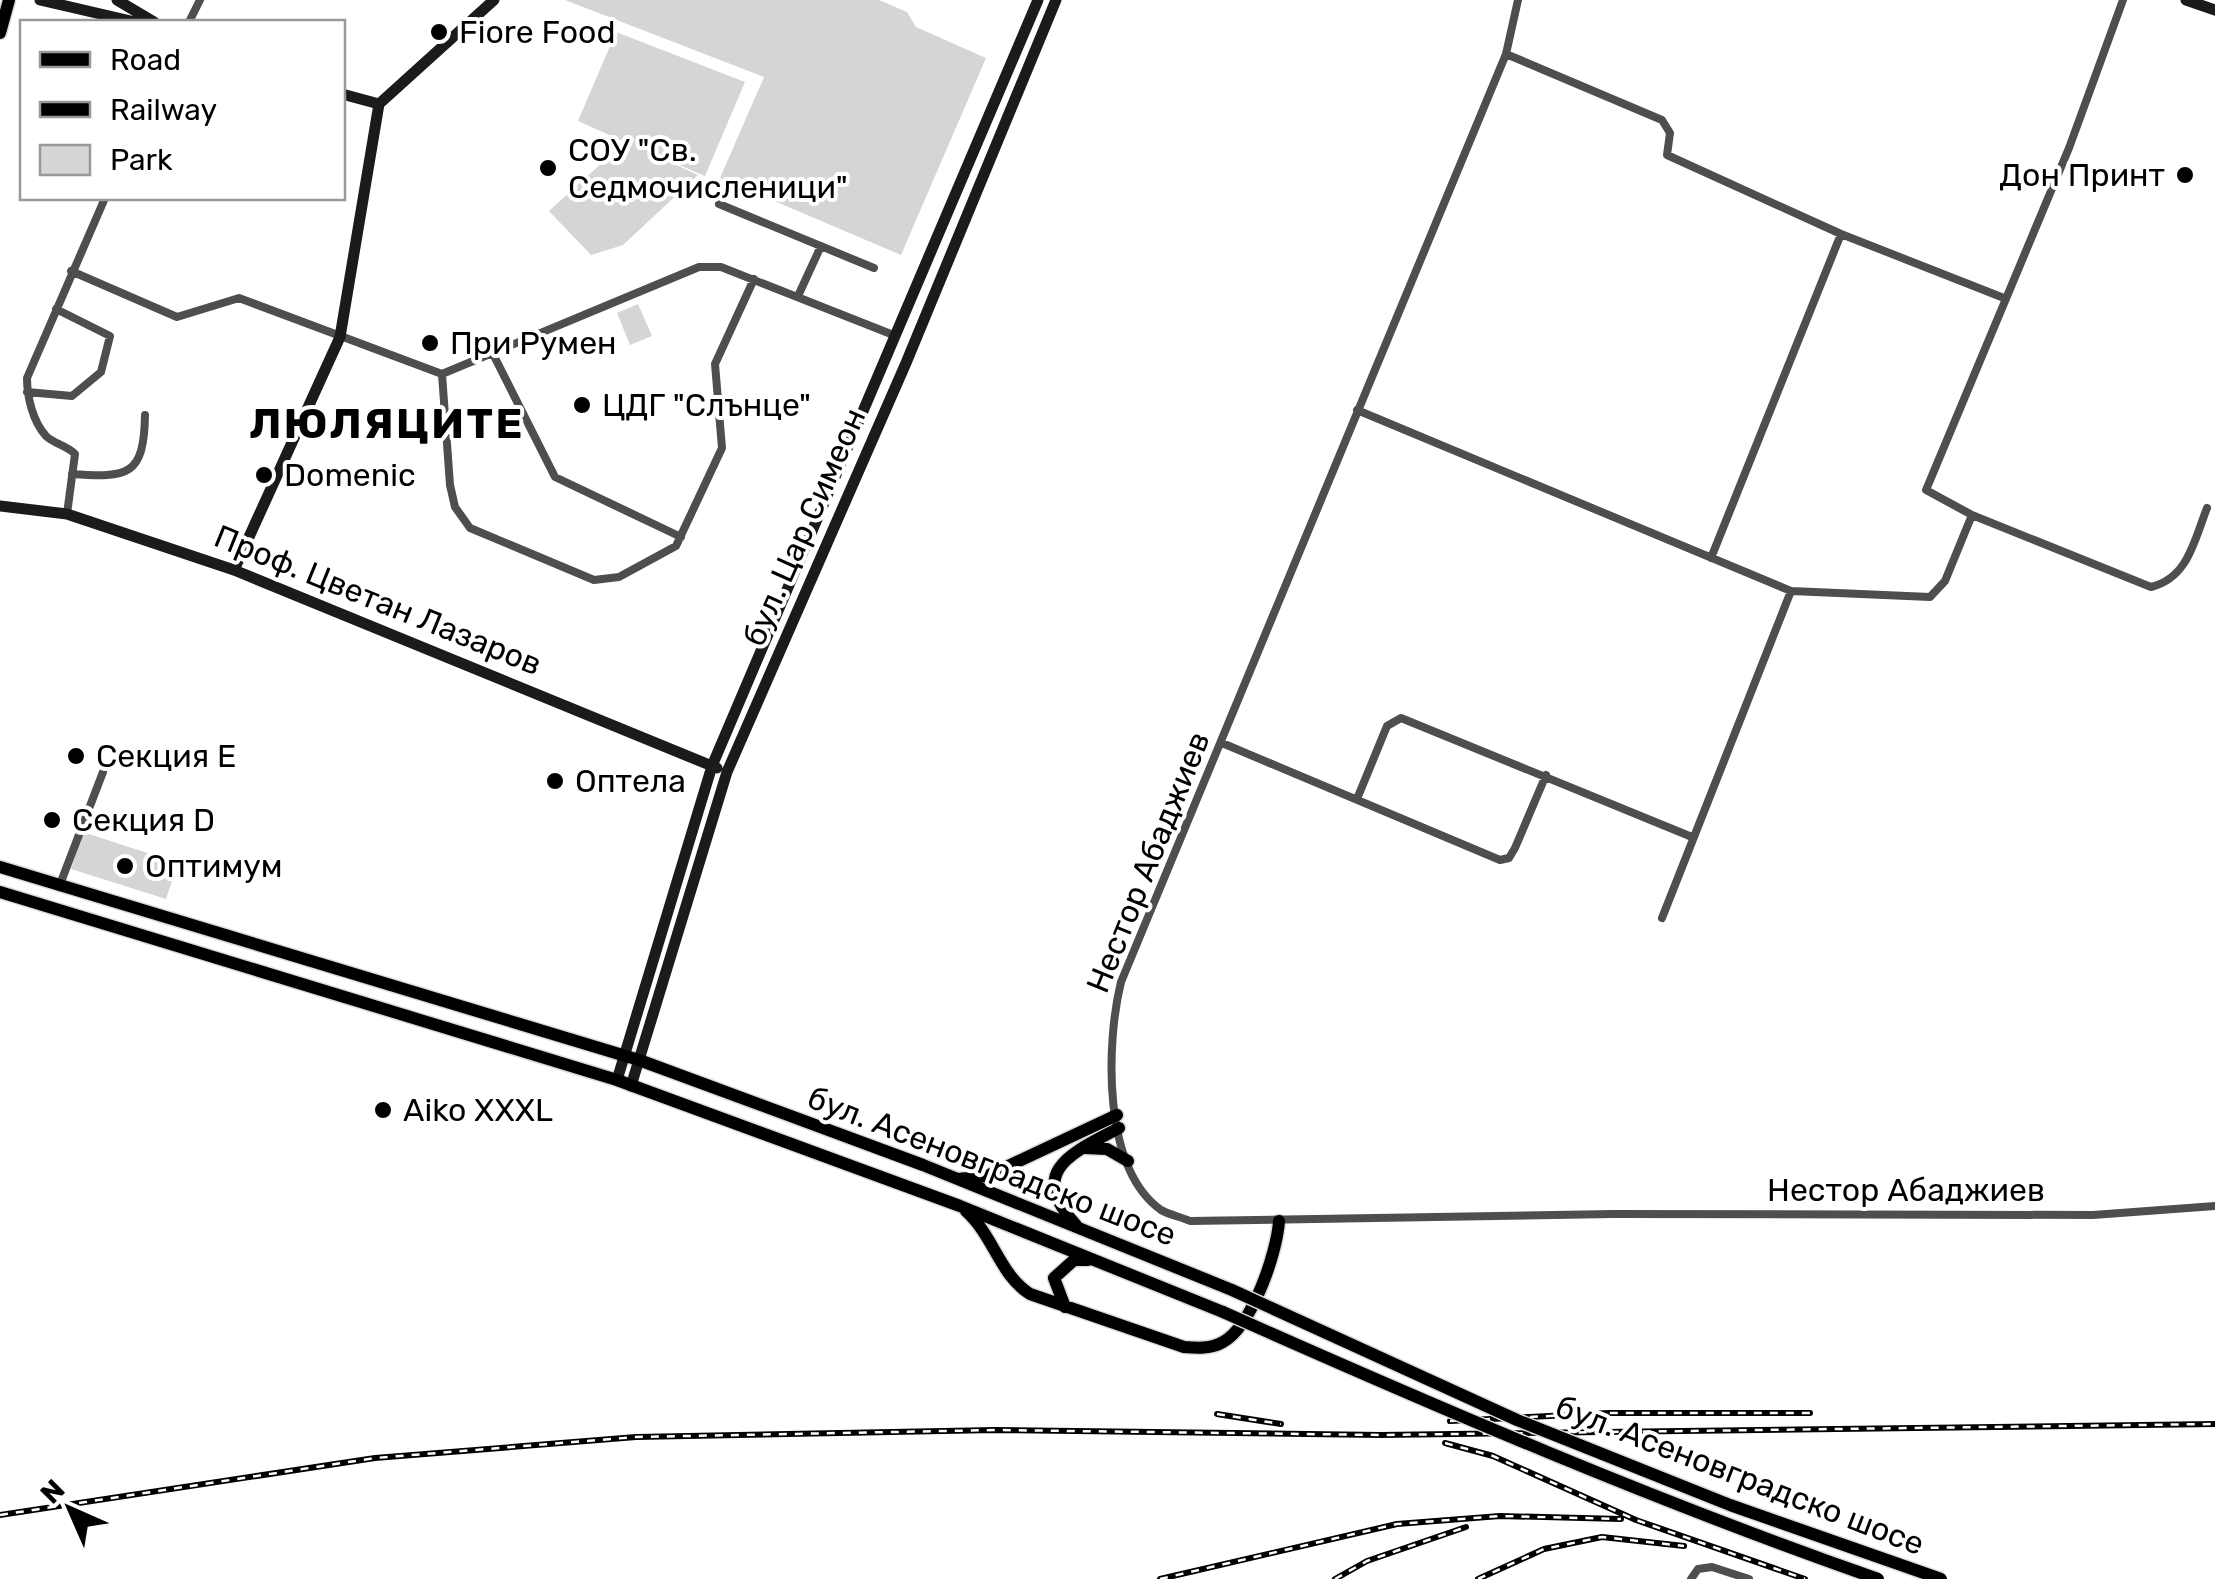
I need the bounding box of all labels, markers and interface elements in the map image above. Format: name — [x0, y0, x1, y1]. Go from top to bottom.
place label: Fiore Food — [459, 13, 616, 51]
legend — [20, 20, 345, 200]
marker: Fiore Food — [428, 21, 450, 43]
text: Road — [110, 42, 181, 78]
text: Railway — [110, 92, 217, 128]
place label: СОУ "Св. Седмочисленици" — [568, 131, 848, 206]
text: Park — [110, 142, 173, 178]
place label: Дон Принт — [1999, 156, 2165, 194]
marker: СОУ "Св. Седмочисленици" — [537, 157, 559, 179]
marker: Дон Принт — [2174, 164, 2196, 186]
place label: При Румен — [450, 324, 617, 362]
marker: При Румен — [419, 332, 441, 354]
place label: ЦДГ "Слънце" — [602, 386, 811, 424]
marker: ЦДГ "Слънце" — [571, 394, 593, 416]
district label: ЛЮЛЯЦИТЕ — [249, 399, 525, 449]
street label: бул. Цар Симеон — [735, 402, 873, 652]
place label: Domenic — [284, 456, 416, 494]
marker: Domenic — [253, 464, 275, 486]
street label: Проф. Цветан Лазаров — [209, 517, 547, 683]
street label: Нестор Абаджиев — [1078, 726, 1218, 998]
place label: Секция E — [96, 737, 236, 775]
marker: Секция E — [65, 745, 87, 767]
place label: Оптела — [575, 762, 686, 800]
marker: Оптела — [544, 770, 566, 792]
place label: Секция D — [72, 801, 215, 839]
marker: Секция D — [41, 809, 63, 831]
place label: Оптимум — [145, 847, 283, 885]
marker: Оптимум — [114, 855, 136, 877]
street label: бул. Асеновградско шосе — [802, 1078, 1182, 1254]
place label: Aiko XXXL — [403, 1091, 553, 1129]
marker: Aiko XXXL — [372, 1099, 394, 1121]
street label: Нестор Абаджиев — [1767, 1171, 2045, 1209]
street label: бул. Асеновградско шосе — [1550, 1387, 1930, 1563]
north arrow — [20, 1459, 120, 1559]
text: N — [34, 1473, 71, 1510]

